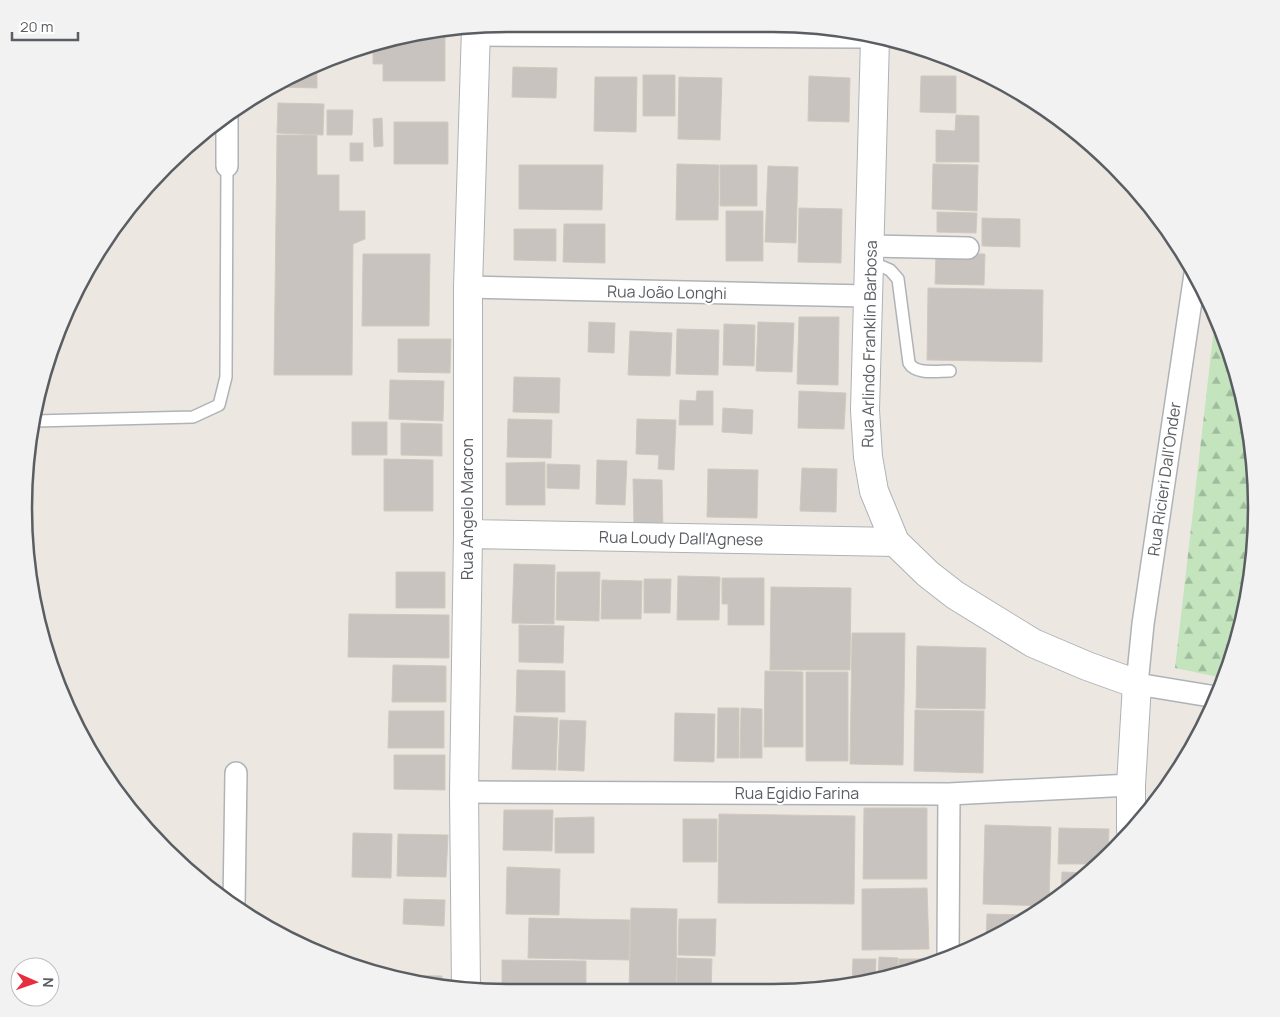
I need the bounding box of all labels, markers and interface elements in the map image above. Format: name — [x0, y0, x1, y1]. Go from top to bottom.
scale bar — [12, 10, 79, 42]
text: 20 m — [20, 16, 53, 37]
street label: Rua Arlindo Franklin Barbosa — [856, 240, 882, 448]
street label: Rua João Longhi — [607, 280, 727, 304]
street label: Rua Ricieri Dall'Onder — [1142, 400, 1186, 558]
street label: Rua Angelo Marcon — [456, 438, 478, 580]
street label: Rua Loudy Dall'Agnese — [599, 526, 763, 550]
street label: Rua Egidio Farina — [735, 782, 859, 804]
north arrow — [10, 957, 60, 1007]
text: N — [39, 977, 58, 988]

